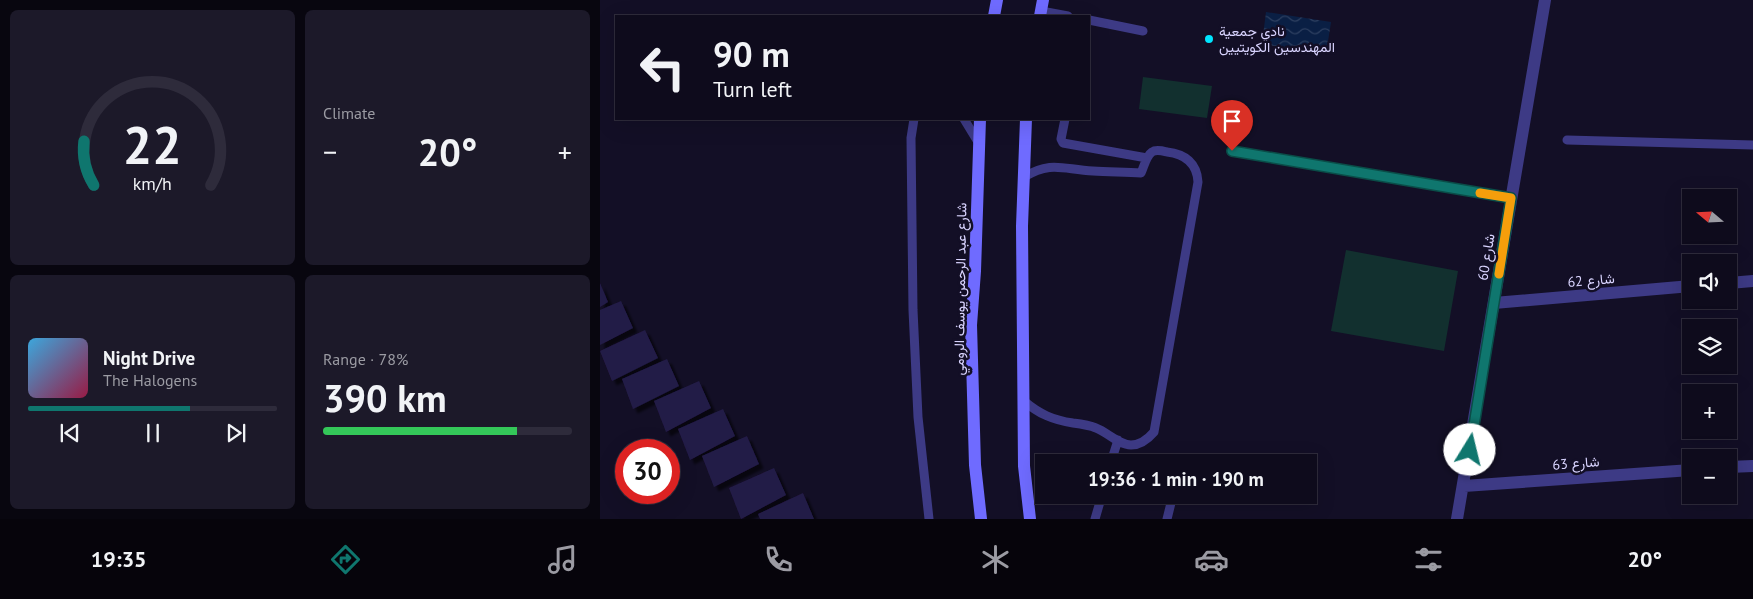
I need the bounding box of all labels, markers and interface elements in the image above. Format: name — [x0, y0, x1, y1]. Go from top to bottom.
place label: نادي جمعية المهندسين الكويتيين — [1219, 22, 1335, 56]
text: 90 m — [713, 31, 790, 77]
marker: نادي جمعية المهندسين الكويتيين — [1203, 33, 1215, 45]
icon: left — [630, 35, 695, 100]
text: Turn left — [713, 75, 792, 103]
pin — [1211, 100, 1253, 151]
text: Climate — [323, 103, 375, 123]
icon: arrive — [1218, 107, 1246, 135]
text: 22 — [123, 111, 182, 178]
text: 20° — [418, 127, 477, 176]
text: − — [323, 133, 337, 170]
text: + — [558, 133, 572, 170]
text: km/h — [133, 172, 172, 195]
north arrow — [1682, 189, 1738, 244]
map controls — [1682, 189, 1737, 504]
street label: شارع عبد الرحمن يوسف الرومي — [949, 202, 974, 376]
street label: شارع 60 — [1473, 232, 1501, 282]
button: sound — [1682, 254, 1737, 309]
street label: شارع 62 — [1567, 269, 1615, 293]
button: layers — [1682, 319, 1737, 374]
text: Night Drive — [103, 346, 195, 370]
text: Range · 78% — [323, 349, 408, 369]
text: The Halogens — [103, 370, 197, 390]
text: 390 km — [323, 373, 447, 422]
button: + — [1682, 384, 1737, 439]
icon: previous — [56, 419, 84, 447]
icon: pause — [139, 419, 167, 447]
icon: next — [222, 419, 250, 447]
position arrow — [1443, 423, 1495, 475]
speed limit sign: 30 — [615, 439, 680, 504]
button: − — [1682, 449, 1737, 504]
street label: شارع 63 — [1552, 452, 1600, 476]
text: 19:36 · 1 min · 190 m — [1088, 467, 1264, 491]
icon: directions — [328, 542, 363, 577]
icon: music — [545, 542, 580, 577]
icon: phone — [761, 542, 796, 577]
icon: climate — [978, 542, 1013, 577]
icon: car — [1194, 542, 1229, 577]
icon: filters — [1411, 542, 1446, 577]
text: 19:35 — [91, 545, 147, 573]
text: 20° — [1628, 545, 1662, 573]

